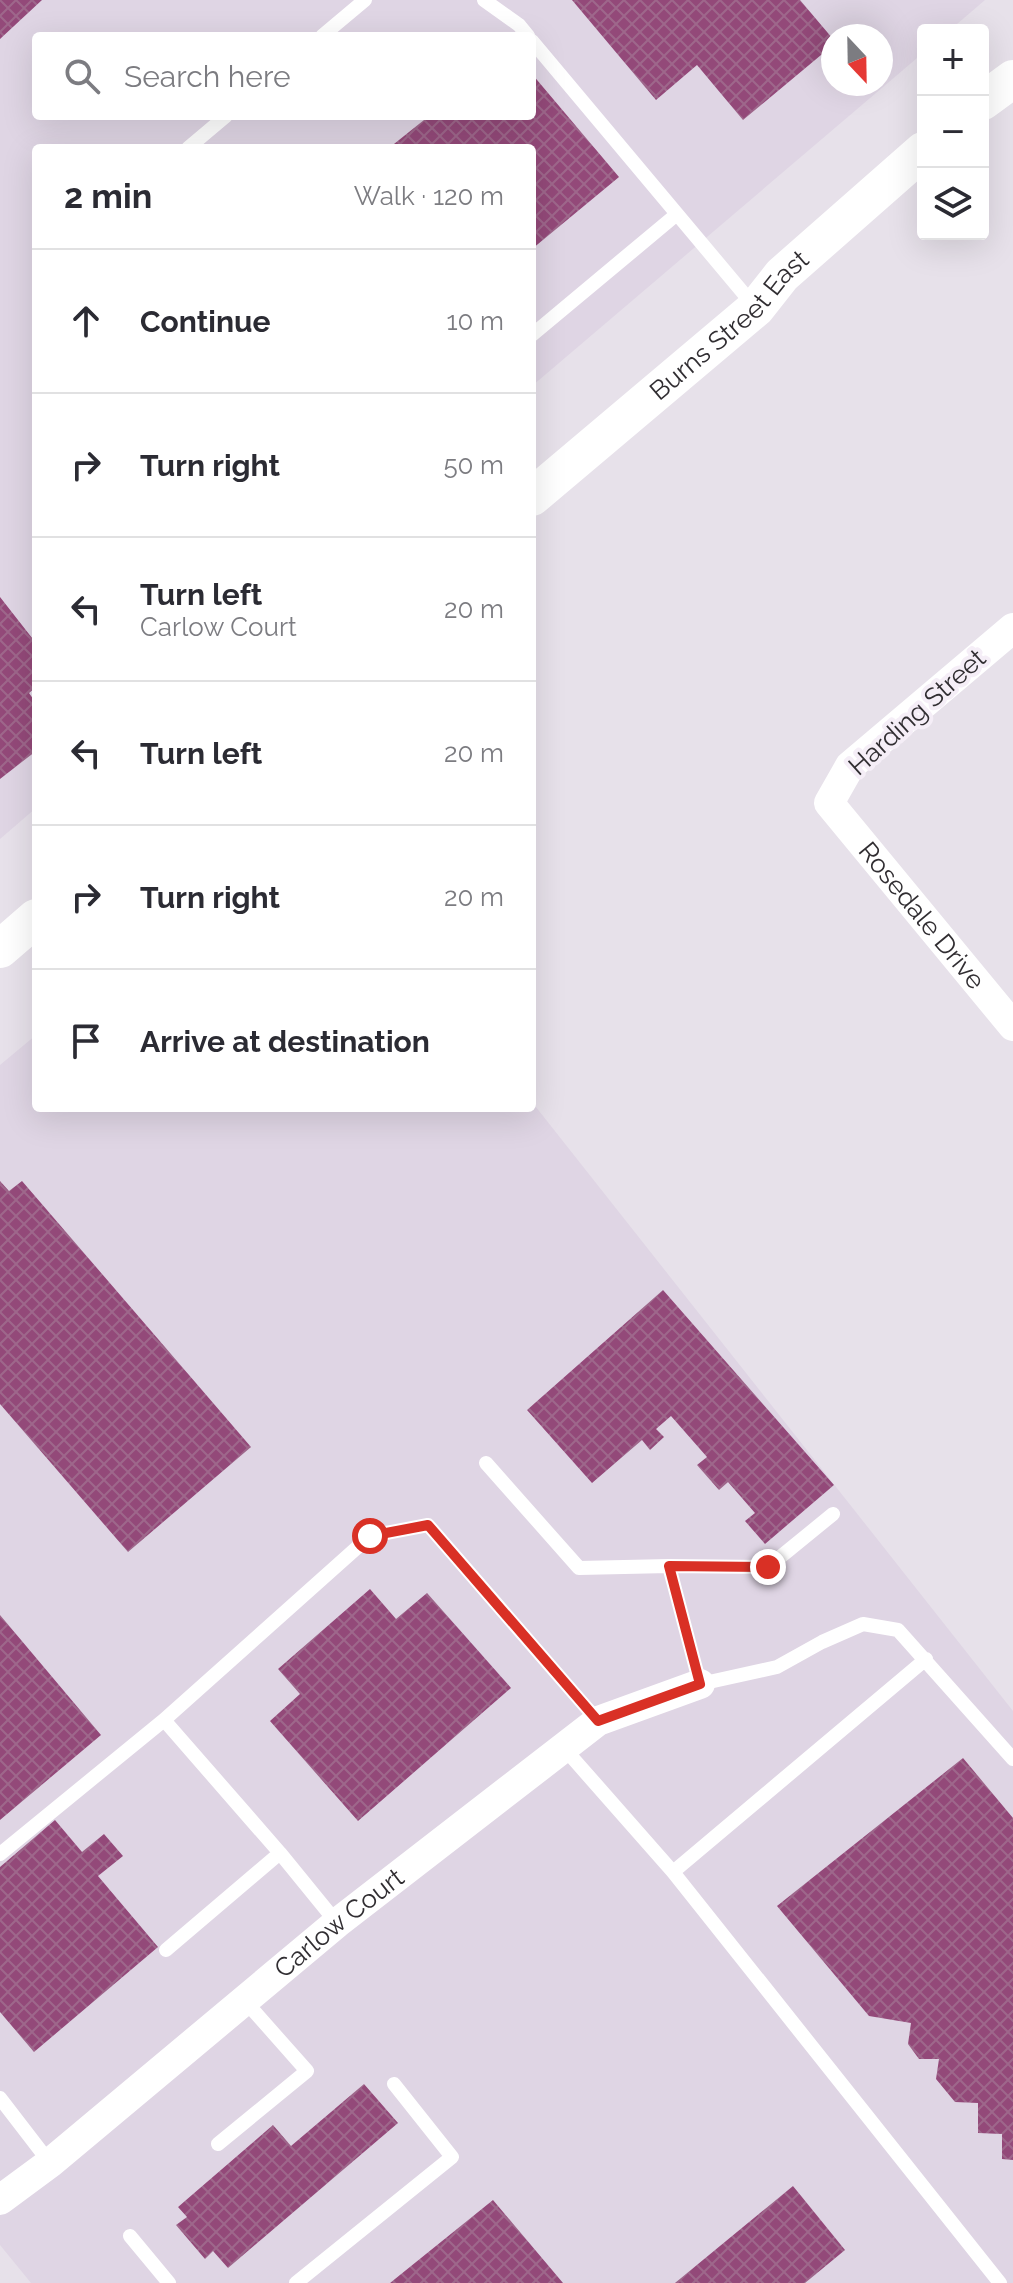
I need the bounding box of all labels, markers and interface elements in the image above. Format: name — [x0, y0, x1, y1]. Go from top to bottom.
north arrow — [821, 24, 893, 96]
map controls — [917, 24, 989, 240]
button: + — [917, 24, 989, 96]
search box — [32, 32, 536, 120]
icon: search — [60, 54, 104, 98]
text: Search here — [124, 59, 291, 94]
button: − — [917, 96, 989, 168]
button: layers — [917, 168, 989, 240]
text: 2 min — [64, 176, 152, 216]
text: Walk · 120 m — [354, 181, 504, 211]
street label: Burns Street East — [644, 244, 815, 406]
icon: ahead — [64, 299, 108, 343]
text: Continue — [140, 304, 271, 339]
text: 10 m — [446, 306, 504, 336]
icon: right — [64, 443, 108, 487]
text: Turn right — [140, 448, 280, 483]
text: 50 m — [443, 450, 504, 480]
text: Turn left — [140, 577, 262, 612]
icon: left — [64, 587, 108, 631]
text: 20 m — [444, 594, 504, 624]
text: Carlow Court — [140, 612, 297, 642]
street label: Harding Street — [842, 643, 992, 781]
icon: left — [64, 731, 108, 775]
text: Turn left — [140, 736, 262, 771]
text: 20 m — [444, 738, 504, 768]
street label: Rosedale Drive — [853, 836, 991, 995]
icon: right — [64, 875, 108, 919]
text: Turn right — [140, 880, 280, 915]
text: 20 m — [444, 882, 504, 912]
icon: arrive — [64, 1019, 108, 1063]
text: Arrive at destination — [140, 1024, 430, 1059]
route start — [352, 1518, 388, 1554]
route end — [750, 1549, 786, 1585]
street label: Carlow Court — [268, 1862, 410, 1984]

